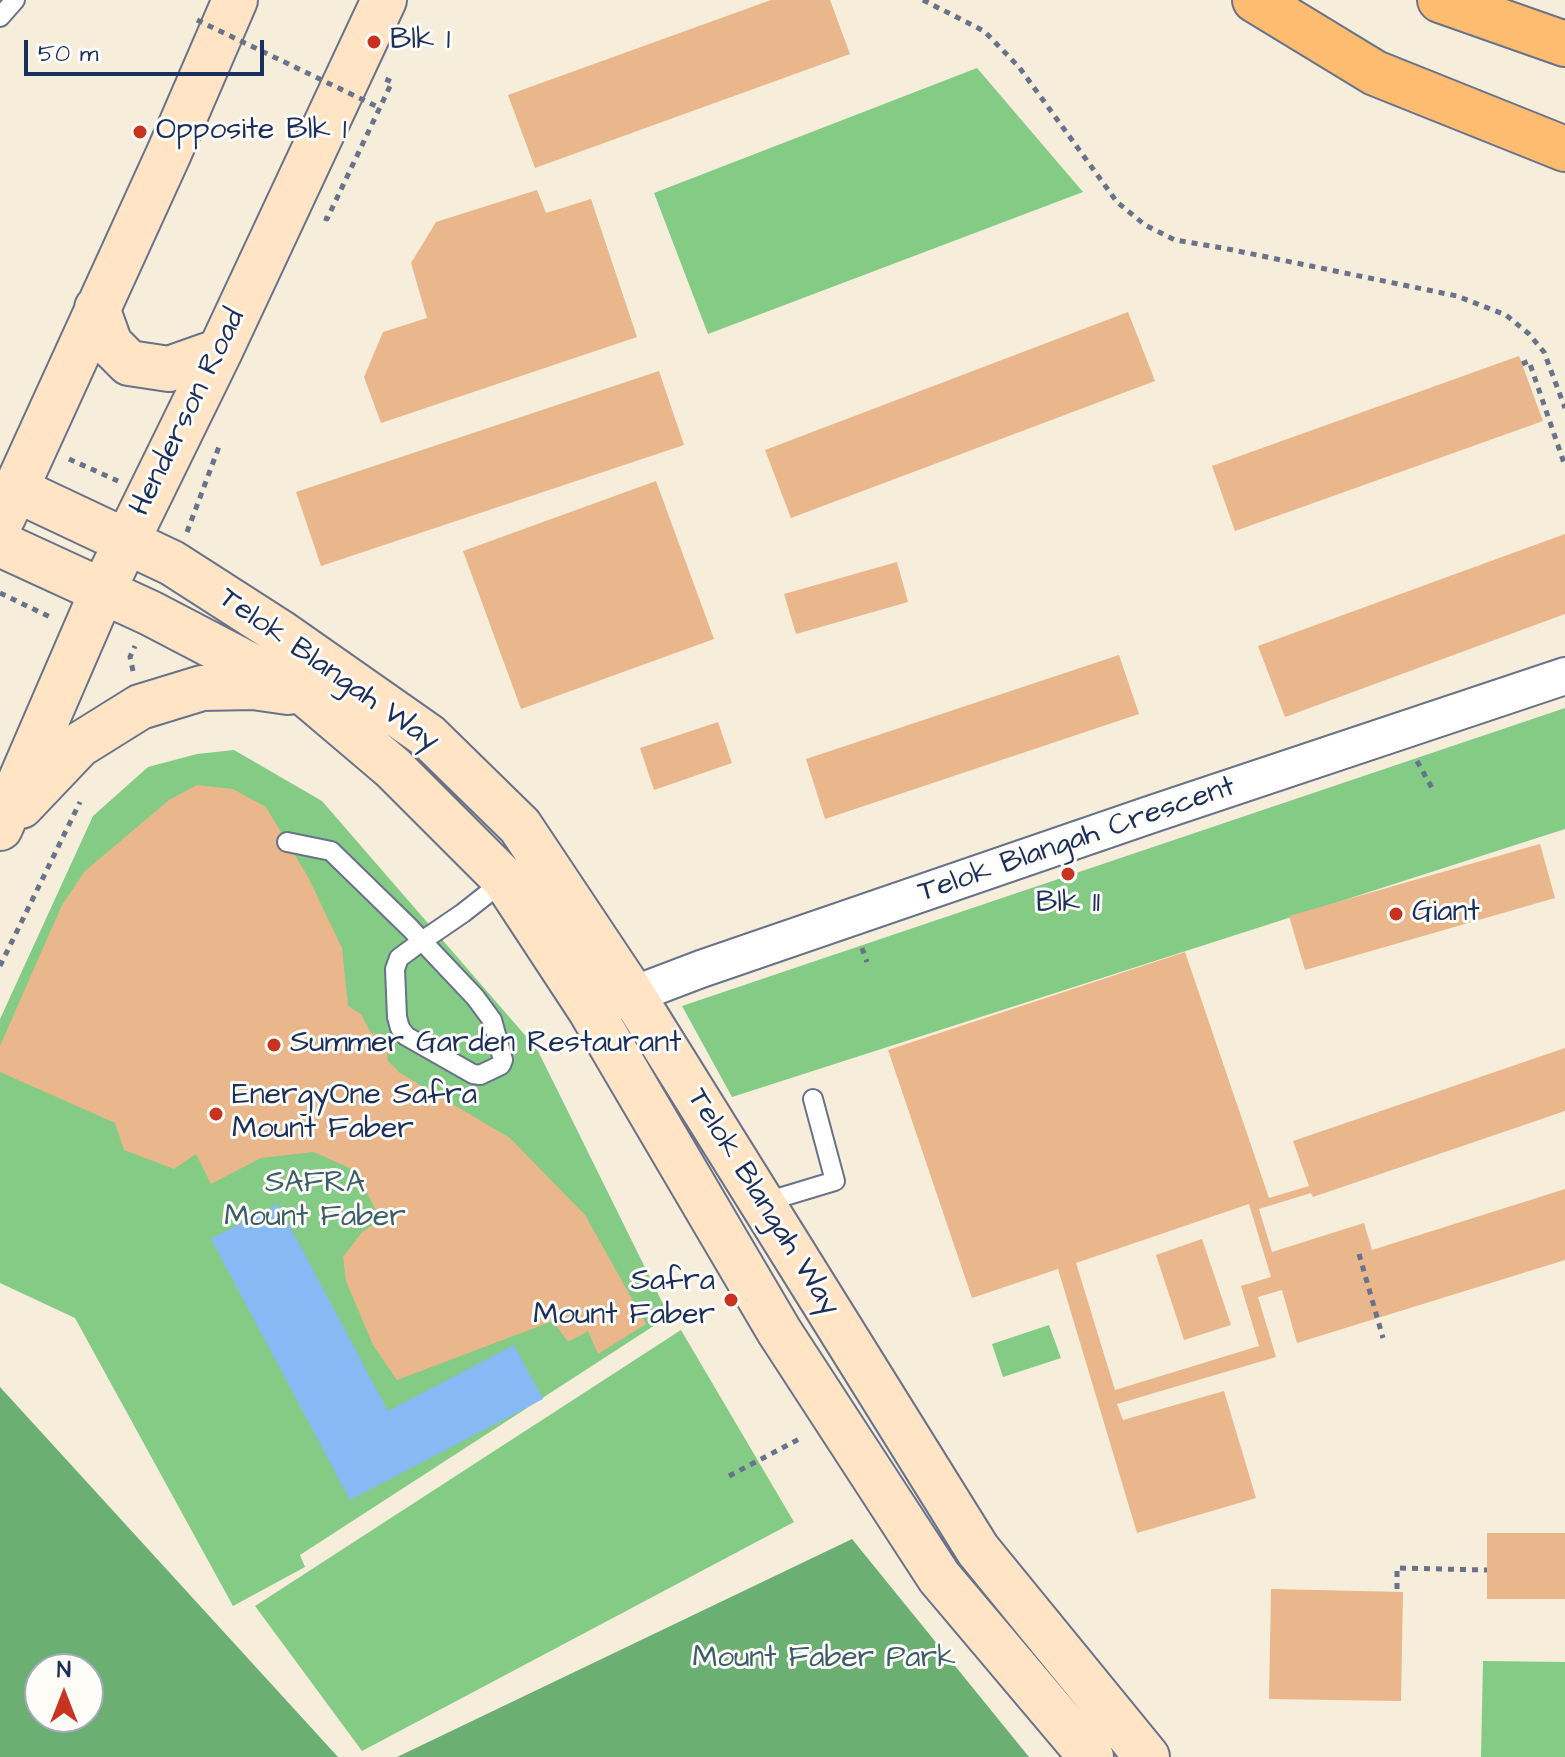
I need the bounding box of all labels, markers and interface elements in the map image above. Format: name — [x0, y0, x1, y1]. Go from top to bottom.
scale bar — [28, 24, 268, 74]
place label: Blk 1 — [390, 24, 450, 60]
marker: Blk 1 — [365, 33, 383, 51]
text: 50 m — [38, 37, 98, 71]
place label: Opposite Blk 1 — [156, 114, 347, 150]
marker: Opposite Blk 1 — [131, 123, 149, 141]
street label: Henderson Road — [123, 304, 255, 522]
street label: Telok Blangah Way — [211, 581, 445, 761]
street label: Telok Blangah Crescent — [914, 770, 1240, 912]
marker: Blk 11 — [1059, 865, 1077, 883]
place label: Blk 11 — [1036, 887, 1100, 923]
place label: Giant — [1412, 896, 1480, 932]
marker: Giant — [1387, 905, 1405, 923]
place label: Summer Garden Restaurant — [290, 1027, 681, 1063]
marker: Summer Garden Restaurant — [265, 1036, 283, 1054]
place label: EnergyOne Safra Mount Faber — [232, 1079, 477, 1150]
street label: Telok Blangah Way — [678, 1083, 846, 1323]
marker: EnergyOne Safra Mount Faber — [207, 1105, 225, 1123]
park label: SAFRA Mount Faber — [224, 1167, 406, 1238]
place label: Safra Mount Faber — [533, 1265, 715, 1336]
marker: Safra Mount Faber — [722, 1291, 740, 1309]
park label: Mount Faber Park — [692, 1642, 956, 1678]
north arrow — [24, 1653, 104, 1733]
text: N — [57, 1655, 71, 1686]

